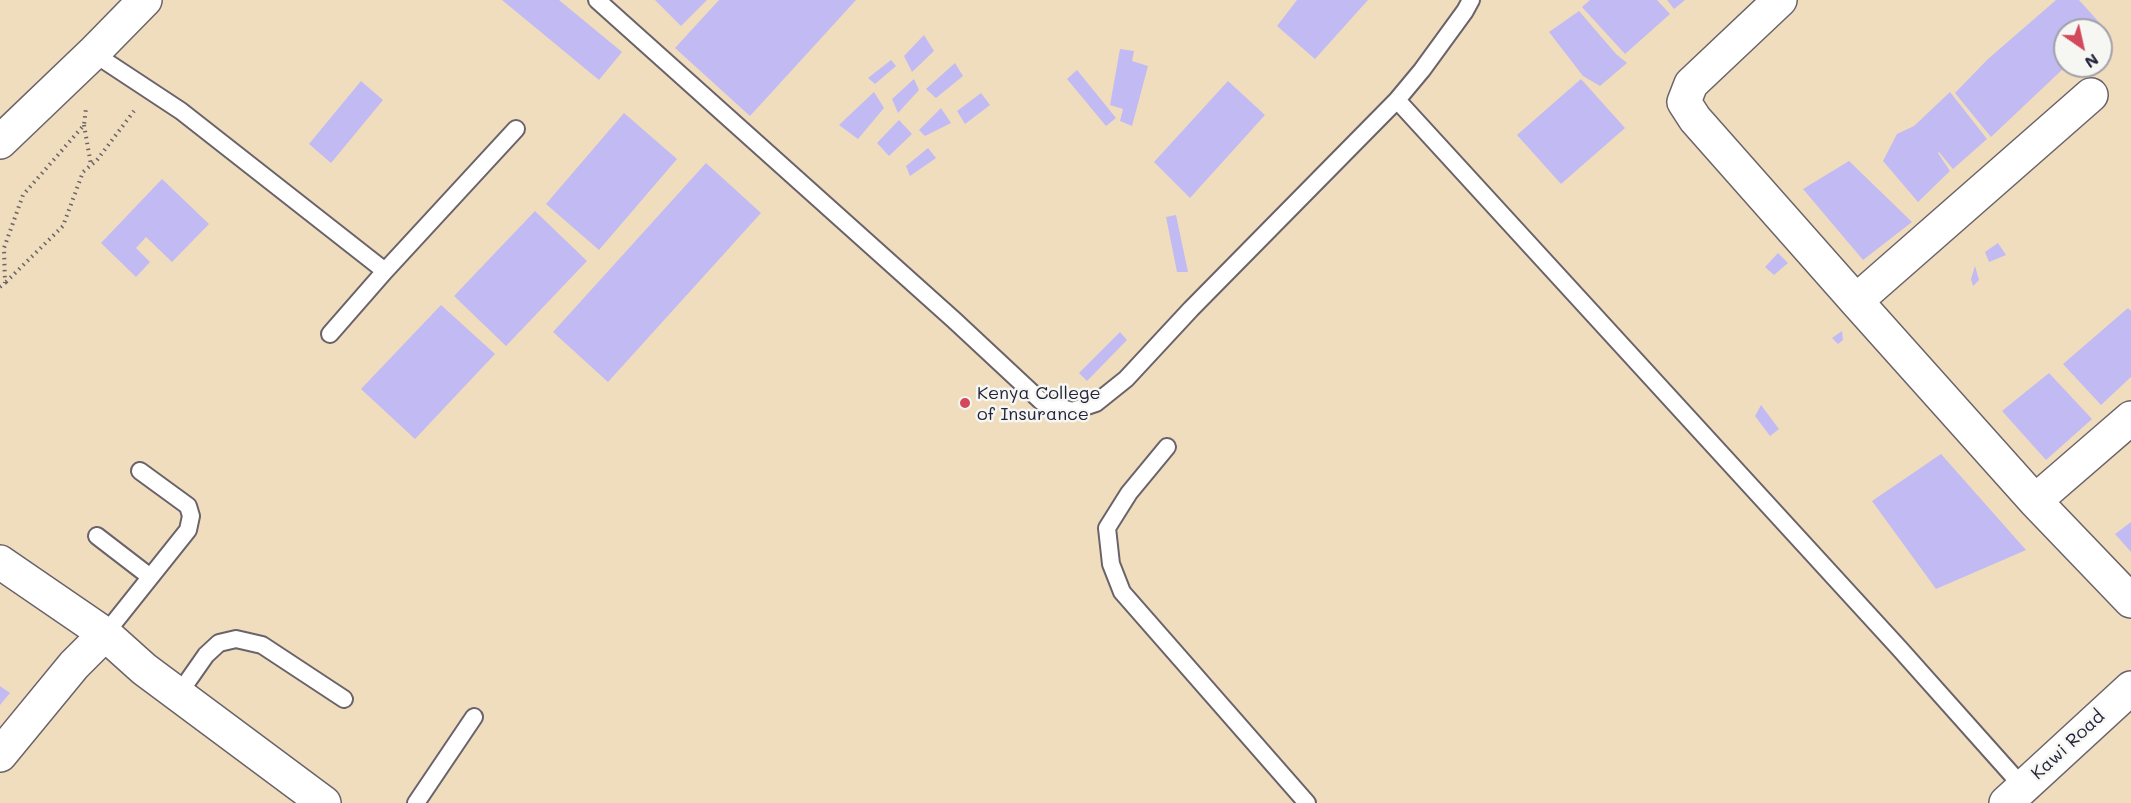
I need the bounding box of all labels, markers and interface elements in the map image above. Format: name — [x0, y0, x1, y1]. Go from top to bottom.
north arrow — [2053, 18, 2113, 78]
text: N — [2081, 50, 2103, 74]
place label: Kenya College of Insurance — [977, 382, 1101, 424]
marker: Kenya College of Insurance — [958, 396, 972, 410]
street label: Kawi Road — [2027, 706, 2109, 784]

